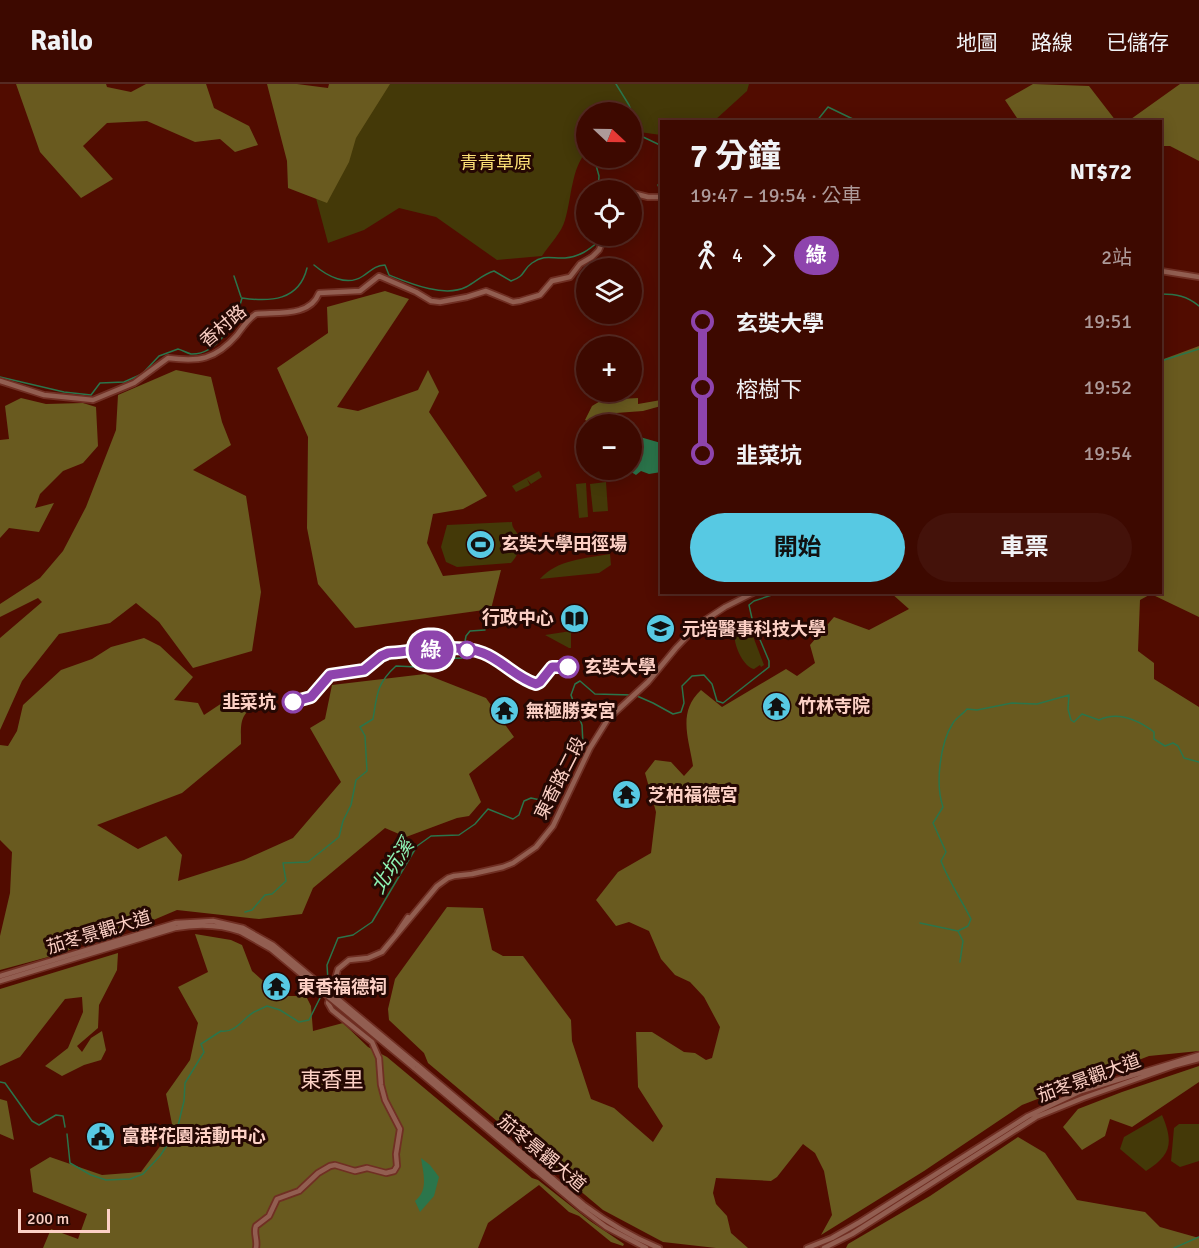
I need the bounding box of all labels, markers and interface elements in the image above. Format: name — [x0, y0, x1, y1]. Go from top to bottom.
text: Railo — [30, 24, 93, 58]
text: 地圖 — [956, 30, 998, 56]
text: 路線 — [1031, 30, 1073, 56]
text: 已儲存 — [1106, 30, 1169, 56]
north arrow — [576, 102, 642, 168]
map controls — [576, 102, 642, 480]
text: 7 分鐘 — [690, 136, 781, 177]
park label: 青青草原 — [460, 152, 532, 174]
text: NT$72 — [1070, 158, 1132, 185]
button: locate — [576, 180, 642, 246]
text: 19:47 – 19:54 · 公車 — [690, 183, 861, 208]
icon: walk — [690, 239, 723, 272]
icon: forward — [752, 239, 785, 272]
text: 綠 — [806, 242, 827, 268]
text: 4 — [732, 243, 743, 268]
text: 2站 — [1101, 245, 1132, 270]
button: layers — [576, 258, 642, 324]
street label: 香村路 — [195, 300, 251, 352]
text: 19:51 — [1083, 309, 1132, 334]
text: 玄奘大學 — [736, 310, 824, 337]
button: + — [576, 336, 642, 402]
text: 19:52 — [1083, 375, 1132, 400]
text: 榕樹下 — [736, 376, 802, 403]
button: − — [576, 414, 642, 480]
text: 19:54 — [1083, 441, 1132, 466]
text: 韭菜坑 — [736, 442, 802, 469]
button: 開始 — [690, 513, 905, 582]
button: 車票 — [917, 513, 1132, 582]
sports icon: 玄奘大學田徑場 — [464, 528, 496, 560]
place label: 玄奘大學田徑場 — [501, 533, 627, 555]
library icon: 行政中心 — [559, 602, 591, 634]
place label: 行政中心 — [482, 607, 554, 629]
school or university icon: 元培醫事科技大學 — [645, 613, 677, 645]
place label: 元培醫事科技大學 — [682, 618, 826, 640]
line badge: 綠 — [412, 630, 450, 670]
text: 綠 — [421, 637, 442, 663]
unlabelled marker — [458, 641, 476, 659]
marker: 玄奘大學 — [557, 656, 579, 678]
place label: 玄奘大學 — [584, 656, 656, 678]
temple icon: 竹林寺院 — [761, 690, 793, 722]
place label: 韭菜坑 — [222, 691, 276, 713]
marker: 韭菜坑 — [282, 691, 304, 713]
temple icon: 無極勝安宮 — [489, 695, 521, 727]
place label: 竹林寺院 — [798, 695, 870, 717]
place label: 無極勝安宮 — [526, 700, 616, 722]
street label: 東香路二段 — [530, 733, 590, 823]
temple icon: 芝柏福德宮 — [611, 779, 643, 811]
place label: 芝柏福德宮 — [648, 784, 738, 806]
water label: 北坑溪 — [366, 832, 421, 898]
street label: 茄苳景觀大道 — [44, 906, 154, 958]
temple icon: 東香福德祠 — [260, 971, 292, 1003]
place label: 東香福德祠 — [297, 976, 387, 998]
street label: 茄苳景觀大道 — [1034, 1049, 1144, 1107]
district label: 東香里 — [301, 1067, 364, 1093]
street label: 茄苳景觀大道 — [494, 1110, 590, 1196]
public building icon: 富群花園活動中心 — [85, 1120, 117, 1152]
place label: 富群花園活動中心 — [122, 1125, 266, 1147]
scale bar — [18, 1206, 110, 1234]
text: 200 m — [27, 1209, 69, 1229]

